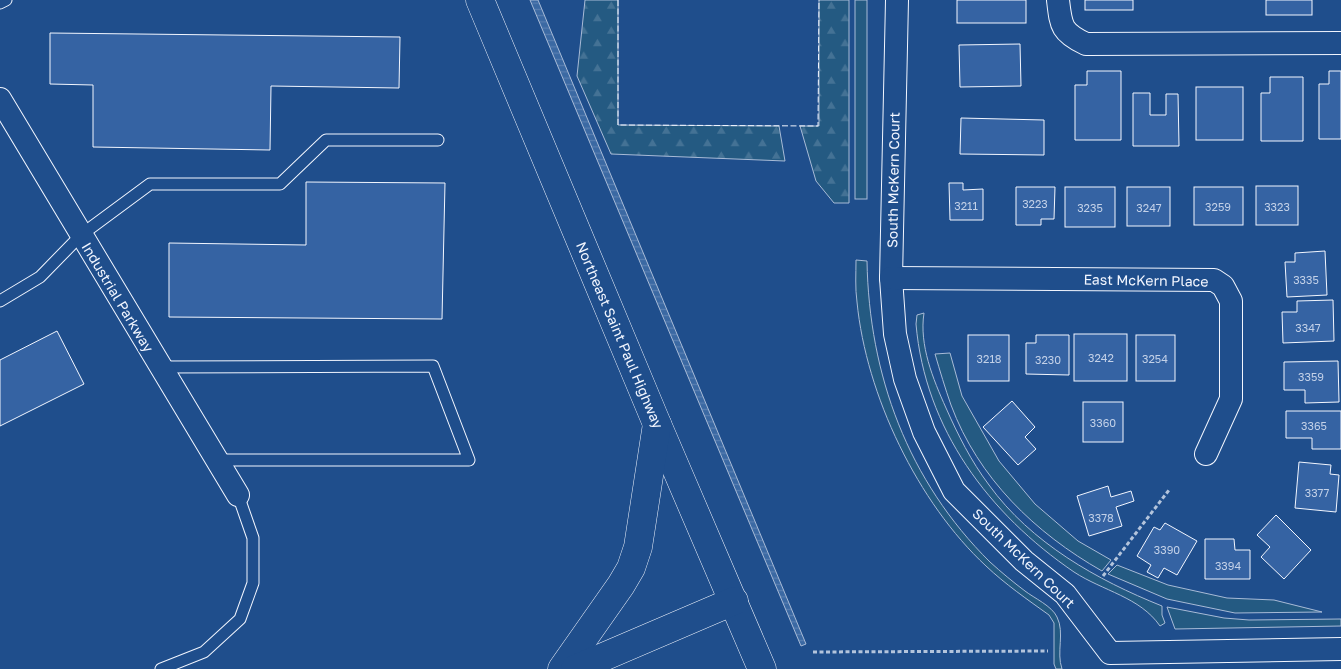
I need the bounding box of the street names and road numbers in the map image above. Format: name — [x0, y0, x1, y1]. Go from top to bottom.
street label: South McKern Court — [883, 112, 903, 248]
street label: Industrial Parkway — [78, 239, 158, 355]
street label: Northeast Saint Paul Highway — [573, 239, 667, 431]
street label: East McKern Place — [1083, 270, 1209, 290]
street label: South McKern Court — [969, 505, 1079, 611]

